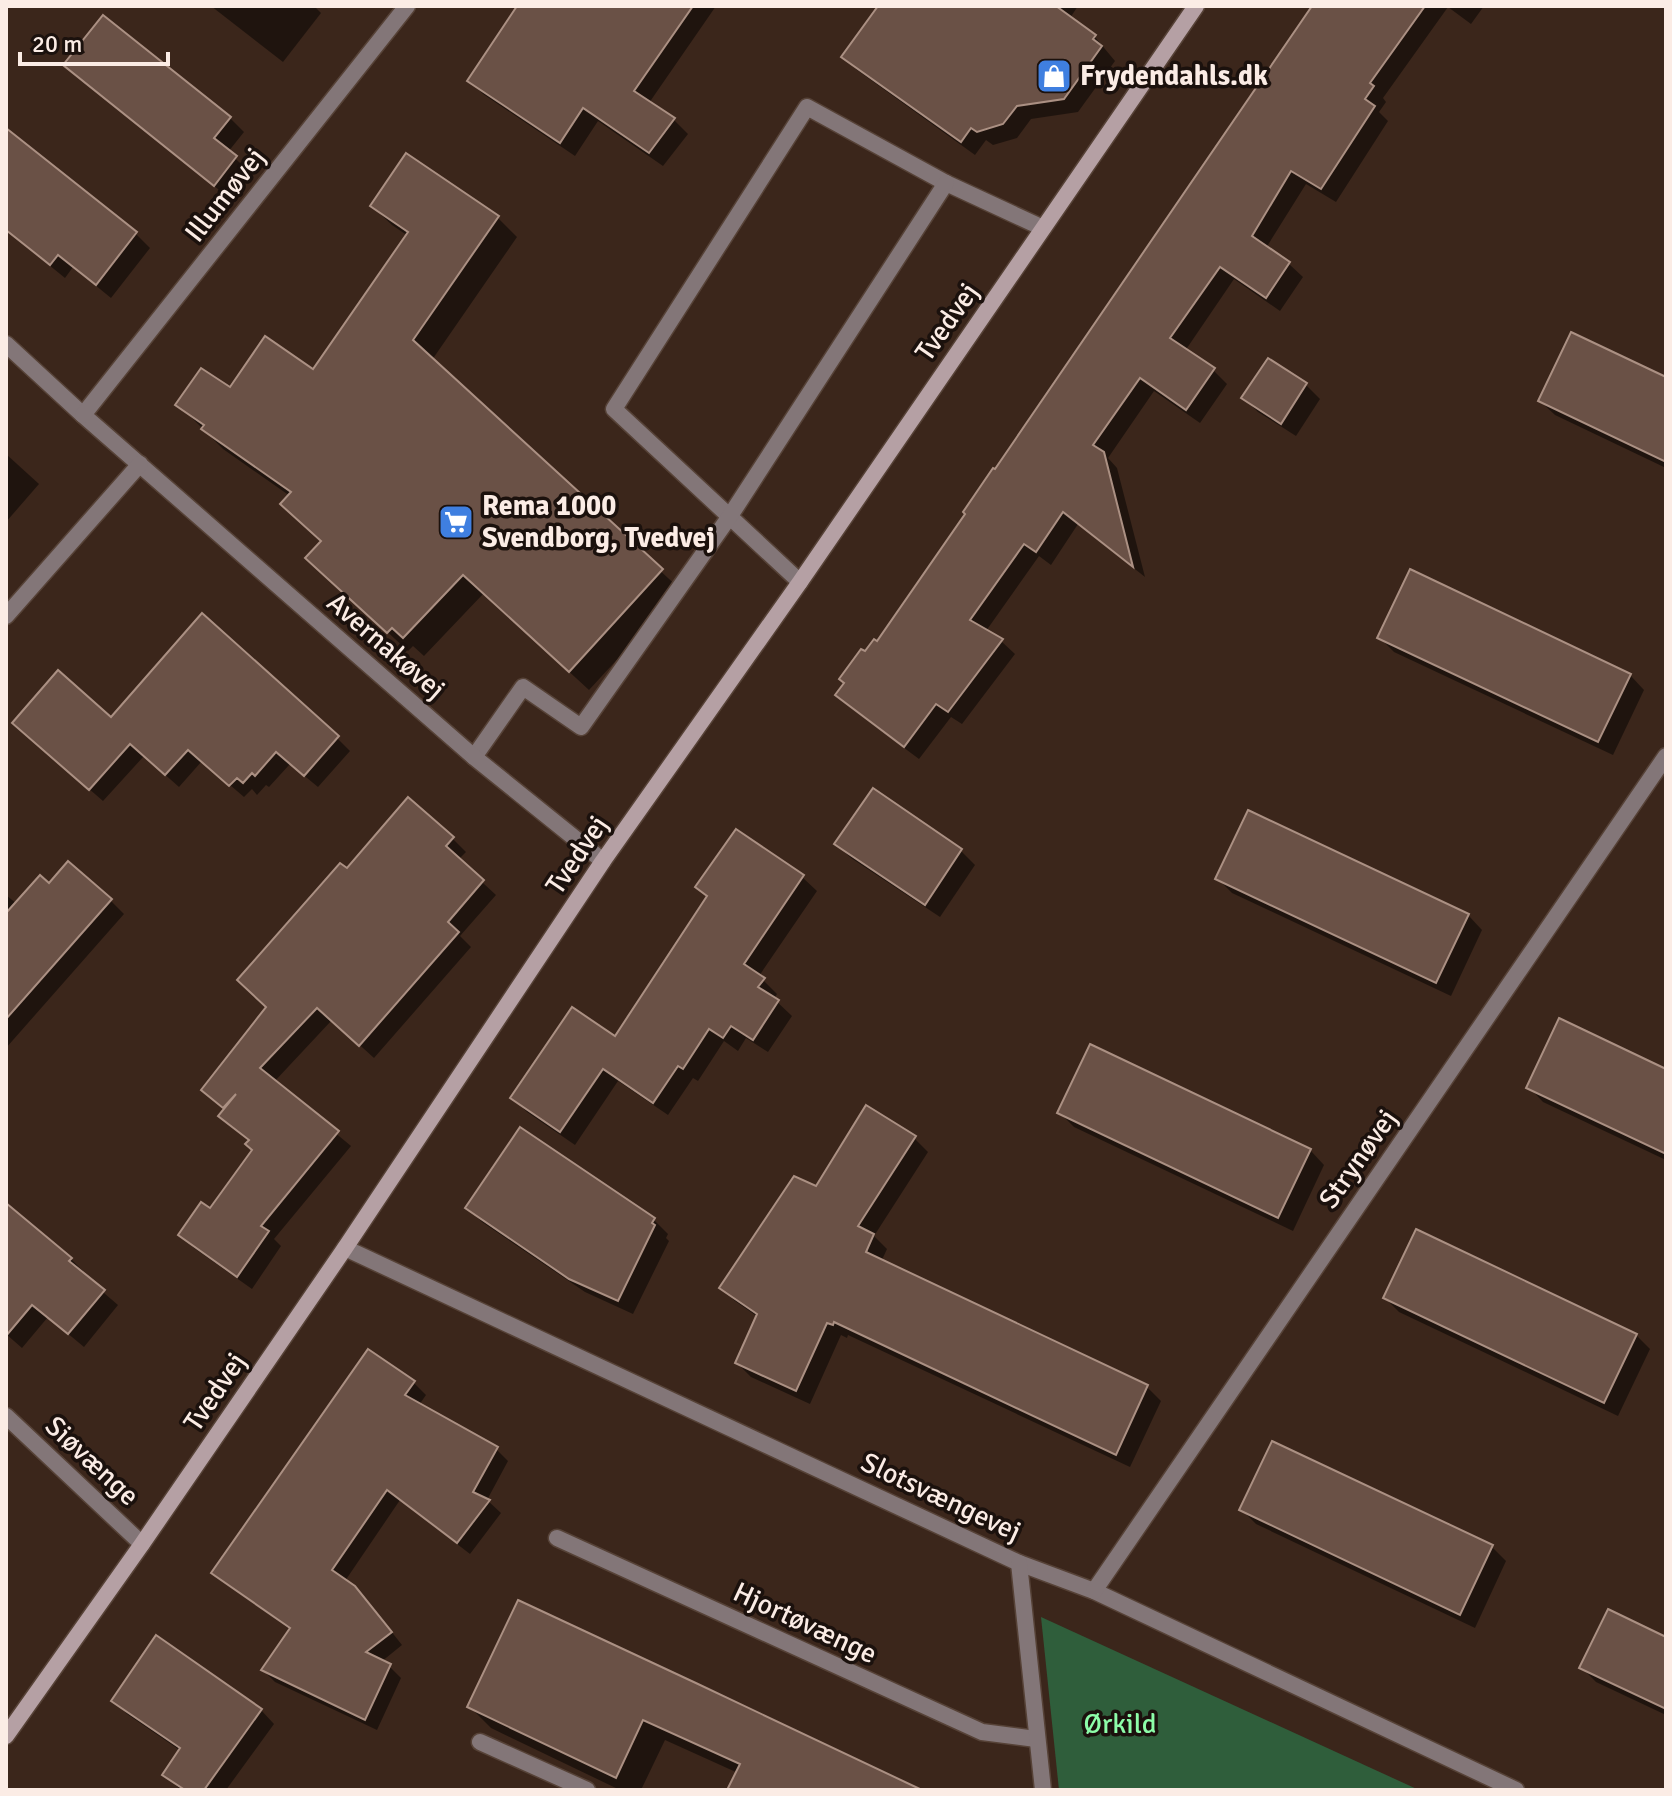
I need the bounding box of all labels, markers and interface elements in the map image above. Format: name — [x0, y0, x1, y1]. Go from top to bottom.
scale bar — [20, 16, 168, 66]
text: 20 m — [32, 29, 82, 59]
shop icon: Frydendahls.dk — [1035, 57, 1073, 95]
place label: Frydendahls.dk — [1080, 59, 1268, 93]
street label: Illumøvej — [178, 141, 272, 249]
street label: Tvedvej — [908, 276, 986, 368]
place label: Rema 1000 Svendborg, Tvedvej — [482, 489, 715, 555]
supermarket icon: Rema 1000 Svendborg, Tvedvej — [437, 503, 475, 541]
street label: Avernakøvej — [320, 586, 452, 706]
street label: Tvedvej — [538, 809, 616, 901]
street label: Strynøvej — [1312, 1103, 1404, 1215]
street label: Tvedvej — [176, 1346, 254, 1438]
street label: Siøvænge — [38, 1409, 146, 1513]
street label: Slotsvængevej — [856, 1445, 1026, 1549]
street label: Hjortøvænge — [728, 1575, 882, 1671]
park label: Ørkild — [1083, 1707, 1157, 1741]

